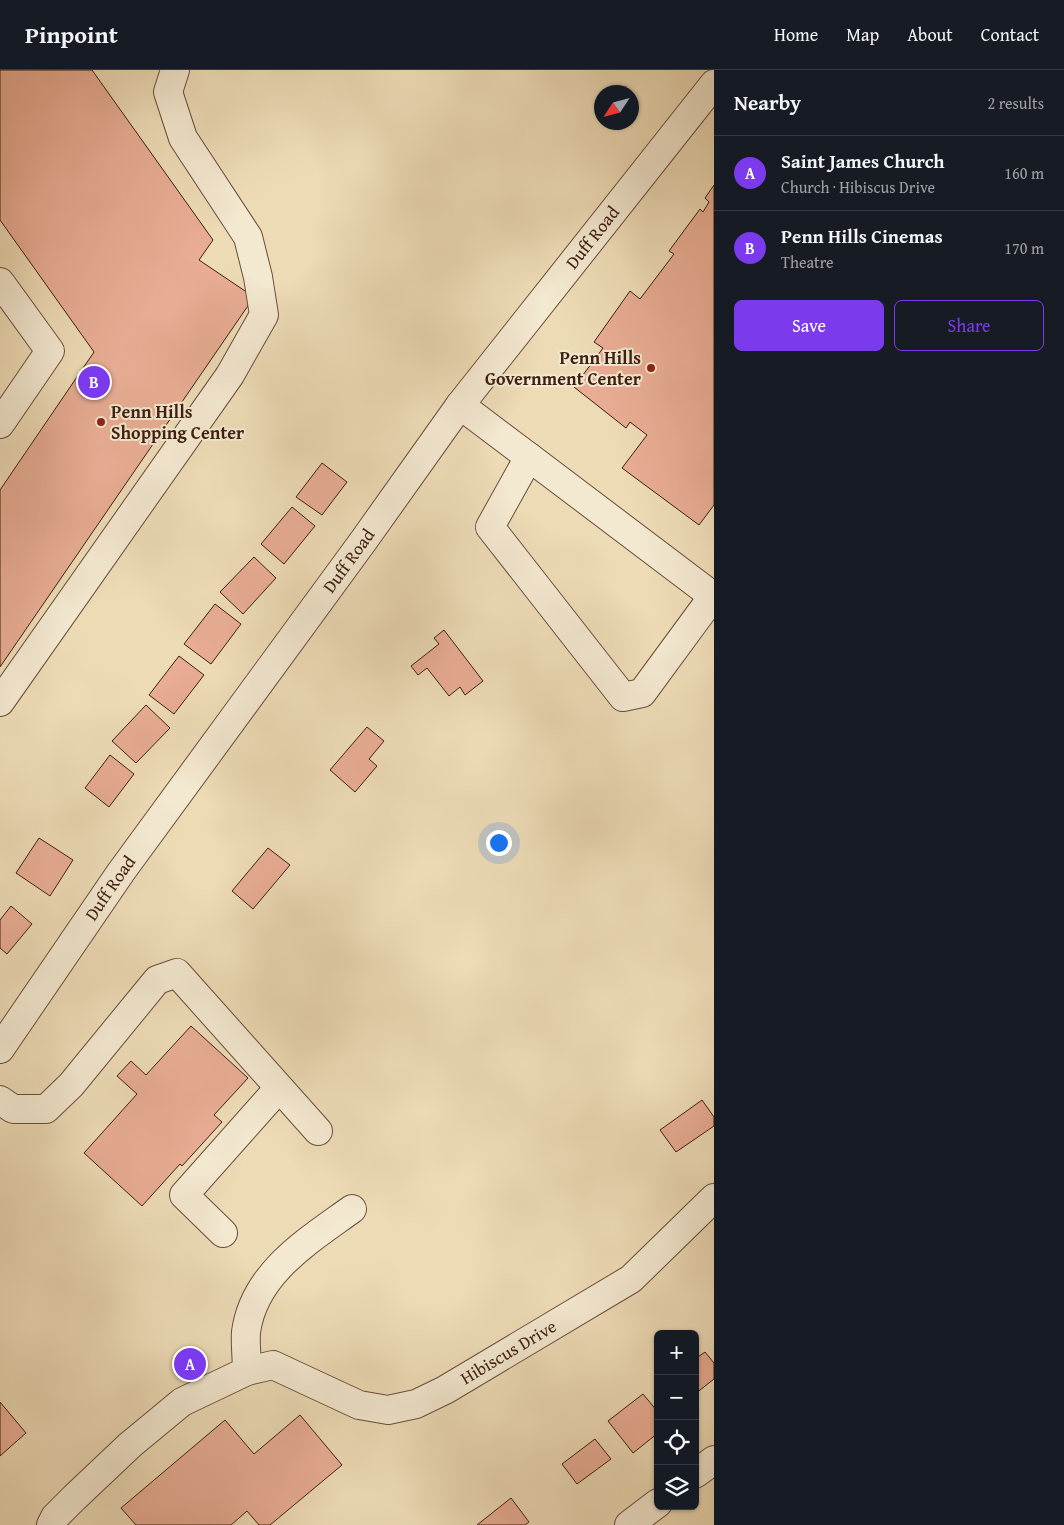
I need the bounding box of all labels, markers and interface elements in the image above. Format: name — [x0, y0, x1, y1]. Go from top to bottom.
text: Pinpoint — [25, 17, 118, 52]
text: Home — [774, 21, 818, 48]
text: Map — [846, 21, 879, 48]
text: About — [907, 21, 953, 48]
text: Contact — [981, 21, 1039, 48]
north arrow — [594, 85, 639, 130]
text: Nearby — [734, 87, 801, 118]
text: 2 results — [987, 91, 1044, 115]
text: Saint James Church — [781, 147, 944, 175]
text: A — [745, 161, 755, 185]
text: 160 m — [1004, 161, 1044, 185]
text: Church · Hibiscus Drive — [781, 175, 935, 199]
street label: Duff Road — [559, 200, 626, 275]
text: Penn Hills Cinemas — [781, 222, 943, 250]
text: B — [745, 236, 755, 260]
text: 170 m — [1004, 236, 1044, 260]
text: Theatre — [781, 250, 834, 274]
button: Save — [734, 300, 884, 351]
button: Share — [894, 300, 1044, 351]
place label: Penn Hills Government Center — [485, 344, 642, 392]
marker: Penn Hills Government Center — [645, 362, 657, 374]
pin: B — [78, 363, 110, 401]
place label: Penn Hills Shopping Center — [111, 398, 245, 446]
marker: Penn Hills Shopping Center — [95, 416, 107, 428]
street label: Duff Road — [316, 523, 381, 598]
your location — [486, 830, 512, 856]
street label: Duff Road — [78, 849, 142, 926]
street label: Hibiscus Drive — [455, 1313, 561, 1391]
map controls — [654, 1330, 699, 1510]
button: + — [654, 1330, 699, 1375]
pin: A — [174, 1345, 206, 1383]
button: − — [654, 1375, 699, 1420]
button: locate — [654, 1420, 699, 1465]
button: layers — [654, 1465, 699, 1510]

